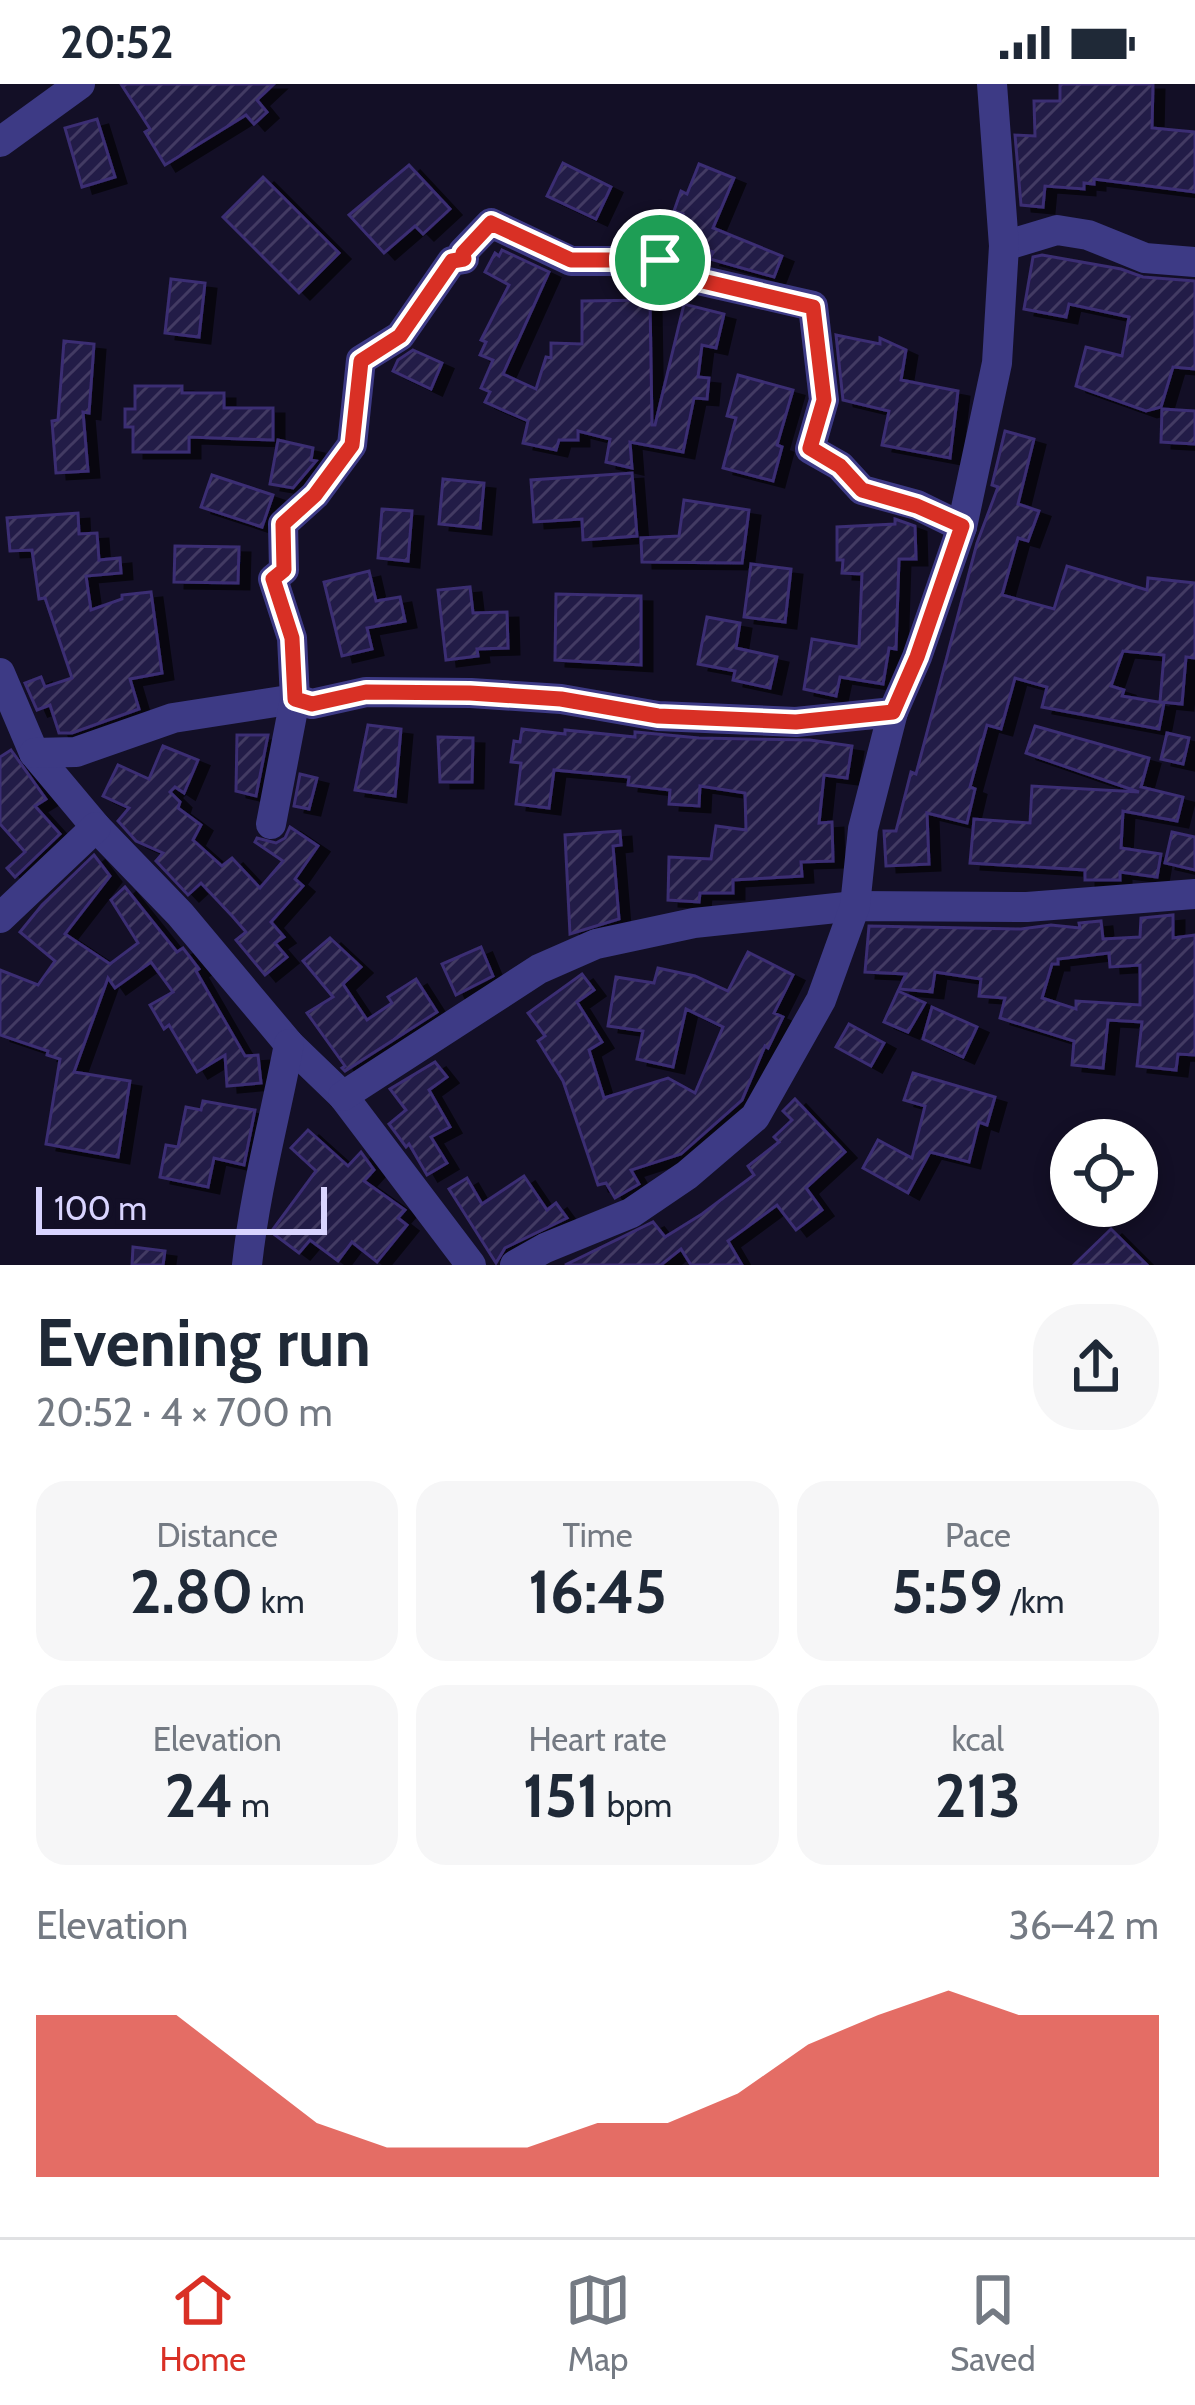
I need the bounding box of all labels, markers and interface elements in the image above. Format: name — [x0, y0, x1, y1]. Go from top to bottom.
text: 20:52 — [60, 15, 174, 69]
pin — [609, 209, 711, 311]
icon: arrive — [627, 227, 693, 293]
map controls — [1050, 1119, 1158, 1227]
button: locate — [1050, 1119, 1158, 1227]
scale bar — [36, 1181, 327, 1234]
text: 100 m — [54, 1188, 147, 1228]
text: Evening run — [36, 1302, 371, 1383]
button: share — [1033, 1304, 1159, 1430]
text: 20:52 · 4 × 700 m — [36, 1388, 333, 1436]
text: Distance — [156, 1515, 278, 1555]
text: Time — [562, 1515, 633, 1555]
text: Pace — [945, 1515, 1011, 1555]
text: 2.80 — [130, 1555, 253, 1628]
text: 16:45 — [528, 1555, 667, 1628]
text: 5:59 — [891, 1555, 1003, 1628]
text: km — [253, 1581, 305, 1621]
text: /km — [1003, 1581, 1064, 1621]
text: Elevation — [153, 1719, 282, 1759]
text: Heart rate — [528, 1719, 667, 1759]
text: kcal — [951, 1719, 1004, 1759]
text: 24 — [164, 1759, 233, 1832]
text: 151 — [523, 1759, 599, 1832]
text: 213 — [935, 1759, 1021, 1832]
text: m — [233, 1785, 270, 1825]
text: bpm — [599, 1785, 672, 1825]
text: Elevation — [36, 1901, 188, 1949]
text: 36–42 m — [1009, 1901, 1159, 1949]
tab: Home — [159, 2267, 246, 2379]
tab: Map — [565, 2267, 631, 2379]
tab: Saved — [950, 2267, 1036, 2379]

